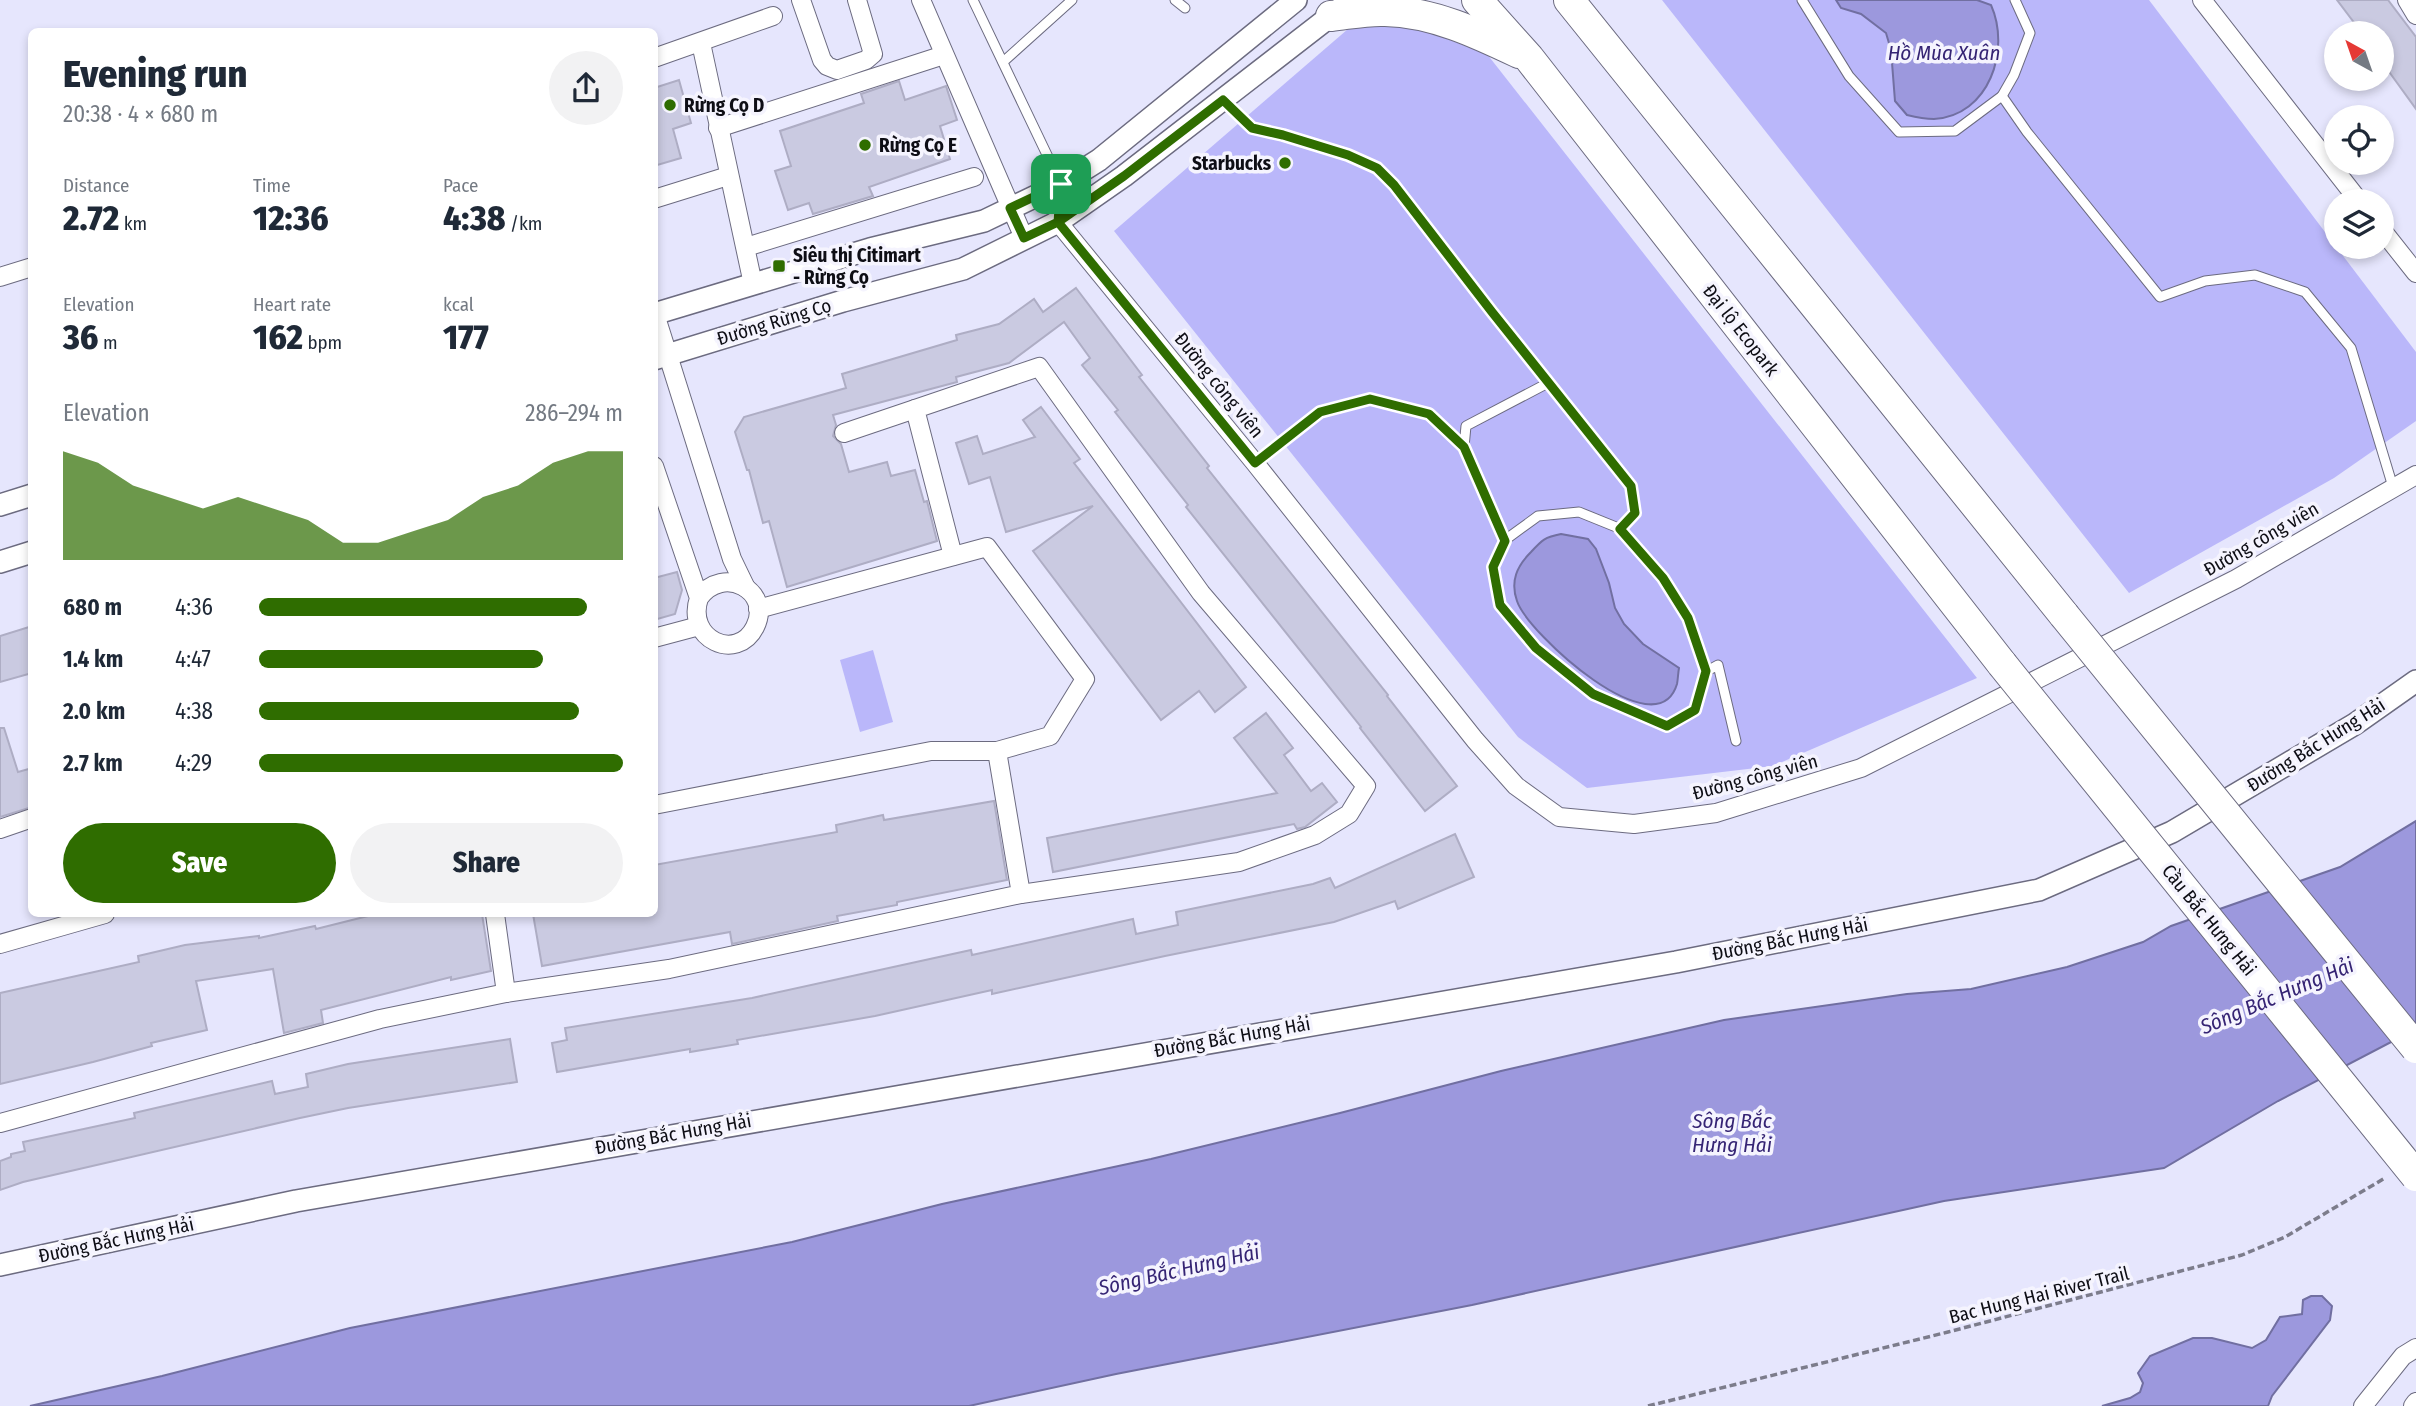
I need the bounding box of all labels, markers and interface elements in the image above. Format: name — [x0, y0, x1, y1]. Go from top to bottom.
north arrow — [2324, 21, 2394, 91]
map controls — [2324, 21, 2394, 259]
water label: Hồ Mùa Xuân — [1888, 40, 2000, 66]
text: Evening run — [63, 51, 247, 97]
button: share — [549, 51, 623, 125]
place label: Rừng Cọ D — [684, 94, 764, 117]
marker: Rừng Cọ D — [662, 97, 678, 113]
text: 20:38 · 4 × 680 m — [63, 100, 218, 128]
button: locate — [2324, 105, 2394, 175]
place label: Rừng Cọ E — [879, 134, 957, 157]
marker: Rừng Cọ E — [857, 137, 873, 153]
place label: Starbucks — [1192, 152, 1272, 175]
pin — [1031, 154, 1091, 214]
marker: Starbucks — [1277, 155, 1293, 171]
icon: arrive — [1042, 165, 1080, 203]
text: Distance — [63, 174, 130, 197]
text: Time — [253, 174, 291, 197]
text: Pace — [443, 174, 478, 197]
button: layers — [2324, 189, 2394, 259]
text: 2.72 — [63, 197, 119, 239]
text: 12:36 — [253, 197, 329, 239]
text: 4:38 — [443, 197, 506, 239]
text: km — [119, 212, 147, 235]
text: /km — [506, 212, 542, 235]
place label: Siêu thị Citimart - Rừng Cọ — [793, 244, 921, 289]
marker: Siêu thị Citimart - Rừng Cọ — [771, 258, 787, 274]
street label: Đại lộ Ecopark — [1698, 280, 1784, 381]
text: Elevation — [63, 293, 135, 316]
text: Heart rate — [253, 293, 331, 316]
text: kcal — [443, 293, 474, 316]
street label: Đường Rừng Cọ — [714, 294, 834, 350]
text: 36 — [63, 316, 98, 358]
text: 162 — [253, 316, 303, 358]
text: 177 — [443, 316, 489, 358]
street label: Đường công viên — [1170, 328, 1268, 442]
text: m — [98, 331, 118, 354]
text: bpm — [303, 331, 342, 354]
text: Elevation — [63, 399, 150, 427]
text: 286–294 m — [525, 399, 623, 427]
street label: Đường công viên — [2199, 497, 2323, 581]
text: 680 m — [63, 593, 122, 621]
text: 4:36 — [175, 593, 213, 621]
text: 1.4 km — [63, 645, 123, 673]
text: 4:47 — [175, 645, 211, 673]
street label: Đường Bắc Hưng Hải — [2243, 693, 2389, 797]
text: 2.0 km — [63, 697, 125, 725]
text: 4:38 — [175, 697, 213, 725]
text: 2.7 km — [63, 749, 123, 777]
text: 4:29 — [175, 749, 212, 777]
street label: Đường công viên — [1690, 749, 1820, 805]
button: Save — [63, 823, 336, 903]
button: Share — [350, 823, 623, 903]
street label: Cầu Bắc Hưng Hải — [2157, 860, 2261, 980]
street label: Đường Bắc Hưng Hải — [1710, 913, 1870, 965]
water label: Sông Bắc Hưng Hải — [2195, 952, 2358, 1040]
street label: Đường Bắc Hưng Hải — [1152, 1012, 1312, 1062]
water label: Sông Bắc Hưng Hải — [1691, 1108, 1773, 1158]
street label: Đường Bắc Hưng Hải — [593, 1109, 753, 1159]
street label: Đường Bắc Hưng Hải — [36, 1212, 196, 1268]
water label: Sông Bắc Hưng Hải — [1095, 1239, 1263, 1301]
street label: Bac Hung Hai River Trail — [1947, 1262, 2131, 1328]

